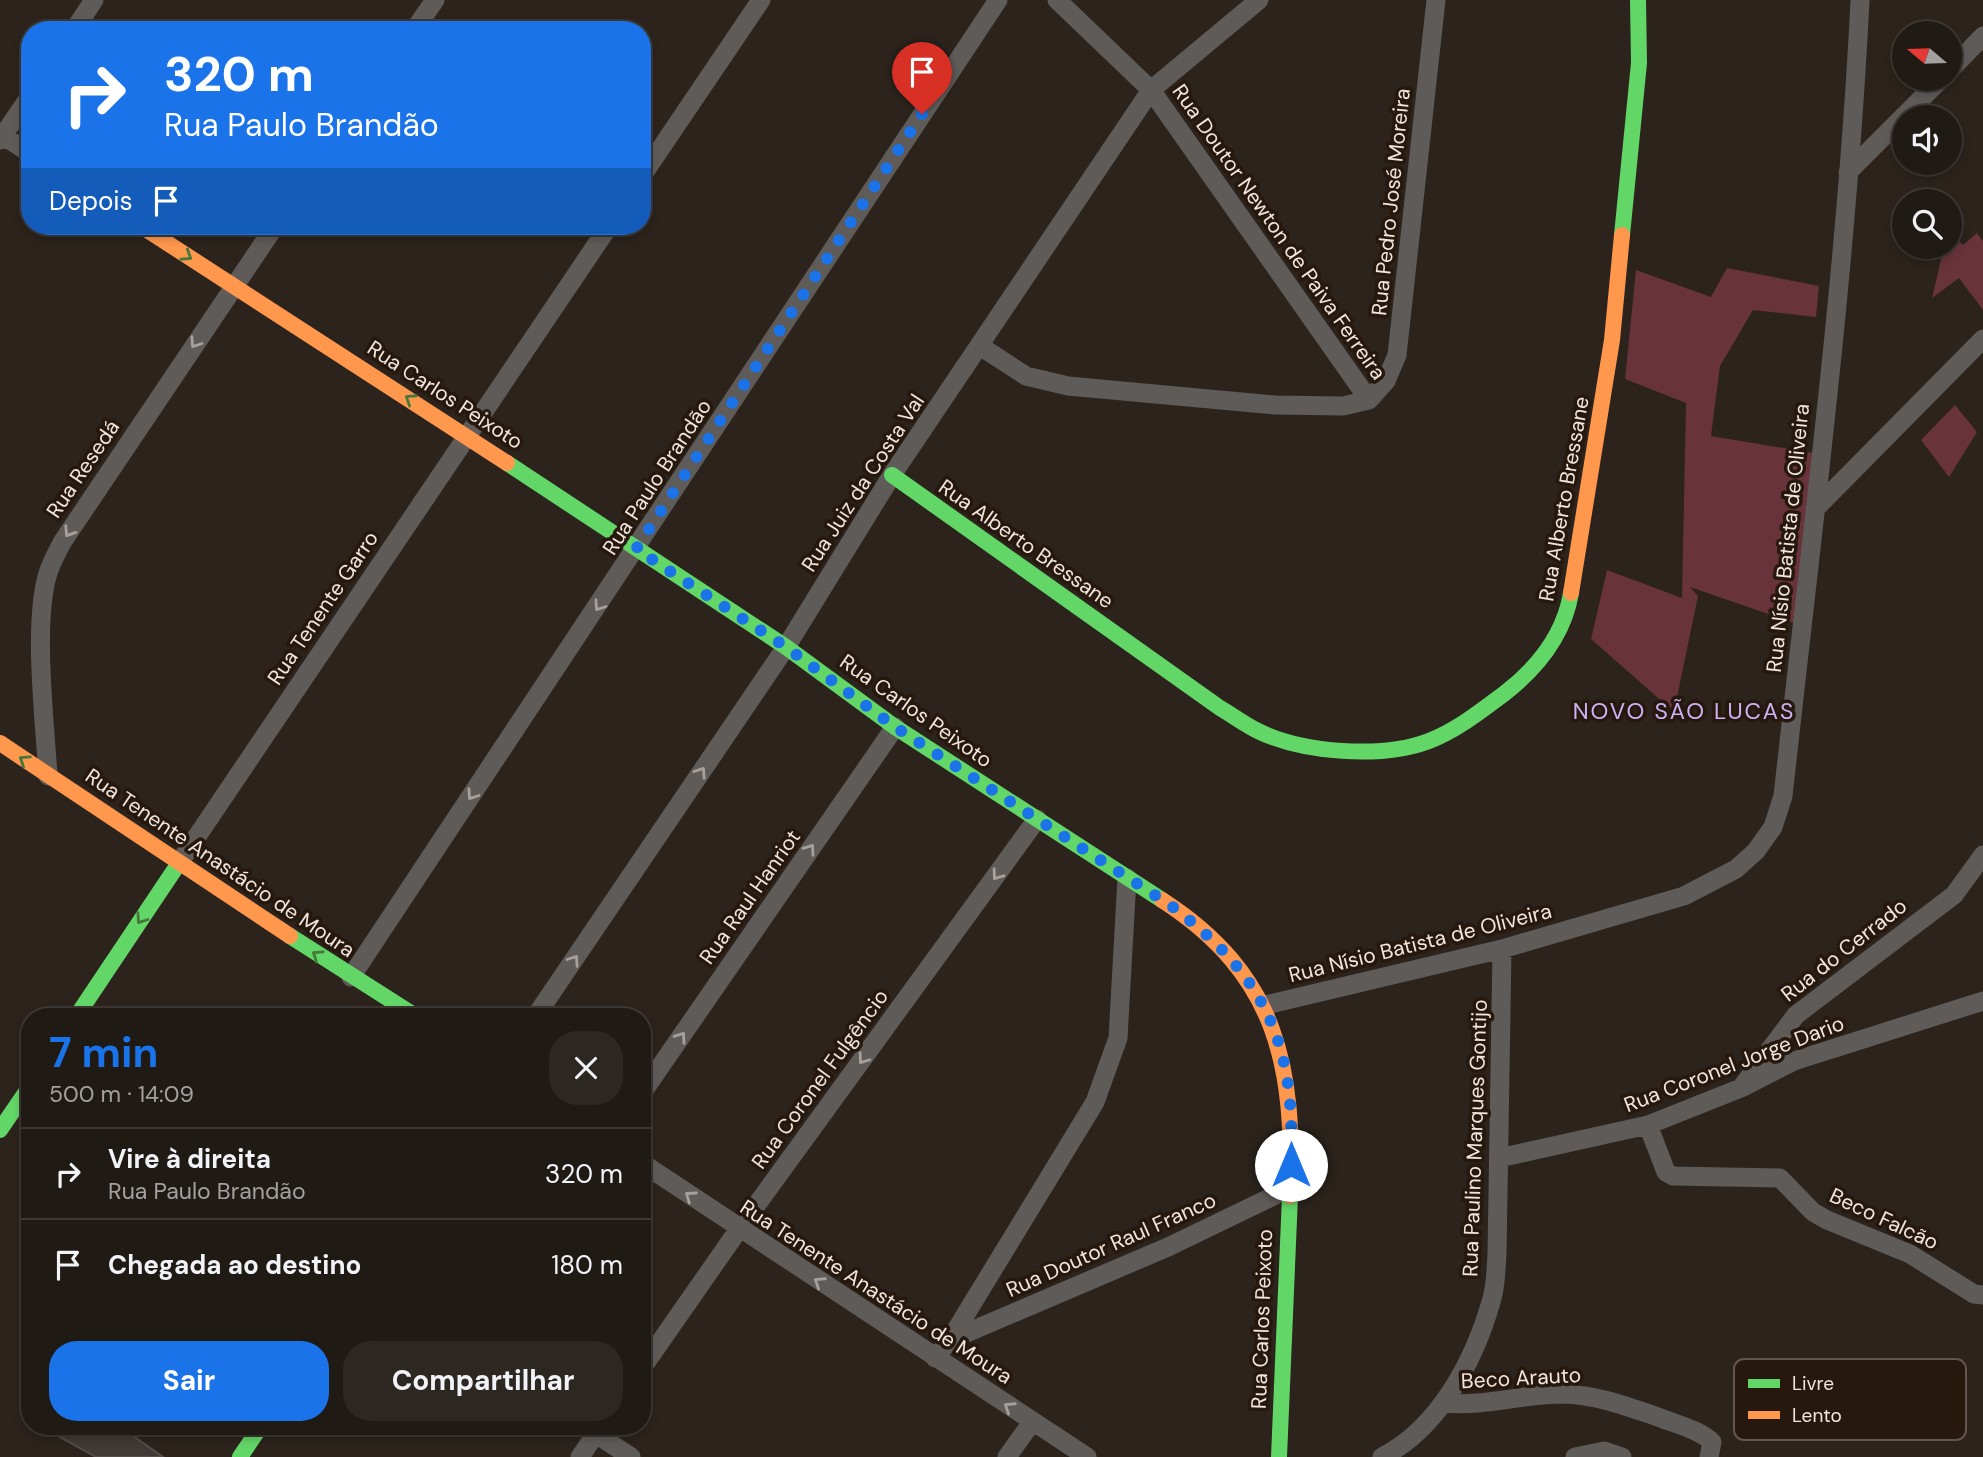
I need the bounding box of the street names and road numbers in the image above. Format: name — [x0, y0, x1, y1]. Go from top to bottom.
street label: Rua Doutor Newton de Paiva Ferreira — [1166, 79, 1392, 385]
street label: Rua Pedro José Moreira — [1365, 87, 1417, 317]
street label: Rua Carlos Peixoto — [362, 334, 528, 456]
street label: Rua Juiz da Costa Val — [795, 389, 931, 577]
street label: Rua Paulo Brandão — [596, 394, 718, 560]
street label: Rua Alberto Bressane — [1532, 394, 1596, 604]
street label: Rua Nísio Batista de Oliveira — [1760, 402, 1816, 674]
street label: Rua Resedá — [40, 415, 126, 523]
street label: Rua Alberto Bressane — [933, 473, 1119, 615]
street label: Rua Tenente Garro — [261, 526, 385, 690]
street label: Rua Carlos Peixoto — [834, 648, 998, 774]
street label: Rua Tenente Anastácio de Moura — [80, 762, 360, 964]
street label: Rua Raul Hanriot — [693, 824, 807, 970]
street label: Rua do Cerrado — [1775, 892, 1913, 1008]
street label: Rua Nísio Batista de Oliveira — [1286, 897, 1554, 989]
street label: Rua Coronel Fulgêncio — [745, 983, 895, 1175]
street label: Rua Paulino Marques Gontijo — [1456, 999, 1494, 1277]
street label: Rua Coronel Jorge Dario — [1620, 1009, 1848, 1119]
street label: Beco Falcão — [1825, 1182, 1943, 1256]
street label: Rua Doutor Raul Franco — [1002, 1186, 1220, 1304]
street label: Rua Tenente Anastácio de Moura — [735, 1193, 1017, 1391]
street label: Rua Carlos Peixoto — [1245, 1229, 1279, 1409]
street label: Beco Arauto — [1460, 1361, 1582, 1395]

